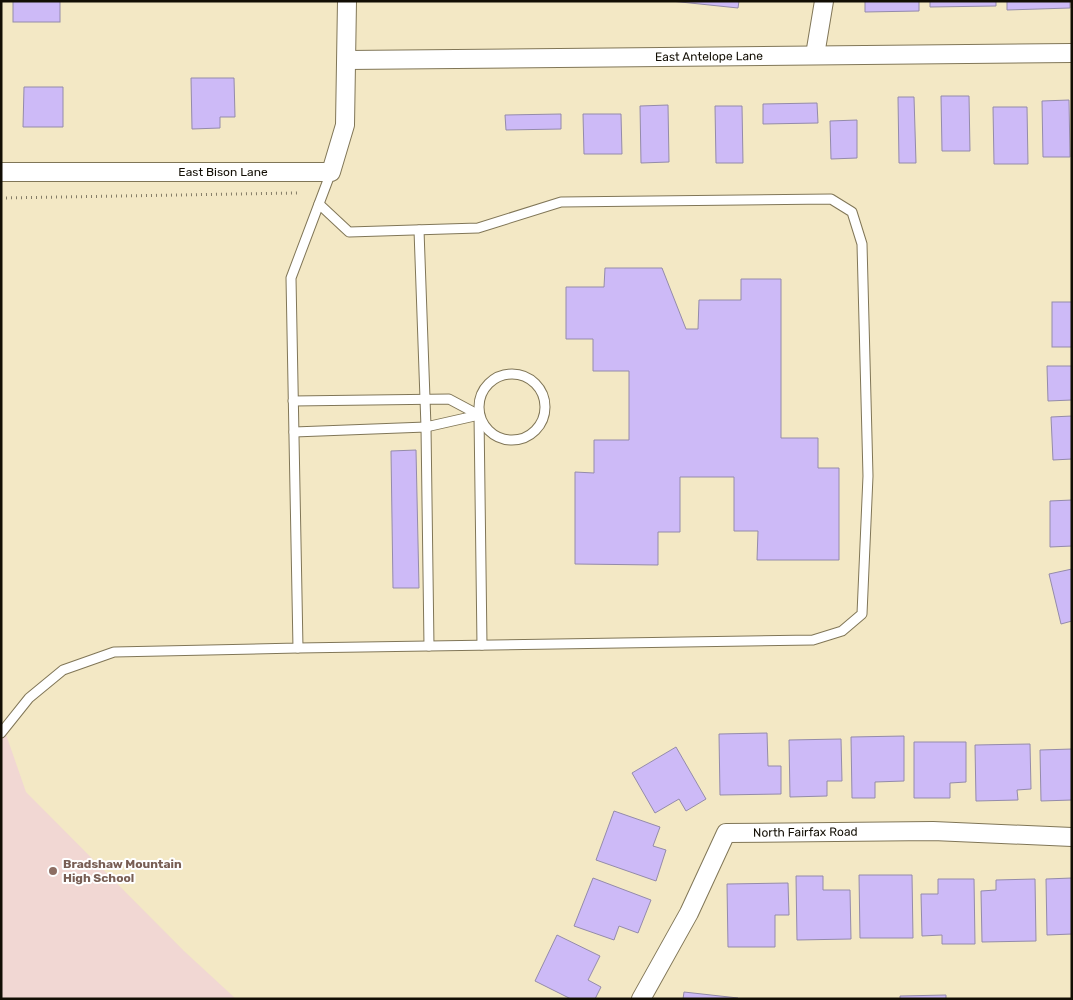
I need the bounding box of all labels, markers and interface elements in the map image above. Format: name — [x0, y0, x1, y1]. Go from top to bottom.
street label: East Antelope Lane — [655, 49, 763, 64]
street label: East Bison Lane — [178, 165, 268, 179]
street label: North Fairfax Road — [753, 825, 858, 840]
place label: Bradshaw Mountain High School — [63, 857, 182, 885]
marker: Bradshaw Mountain High School — [47, 865, 59, 877]

